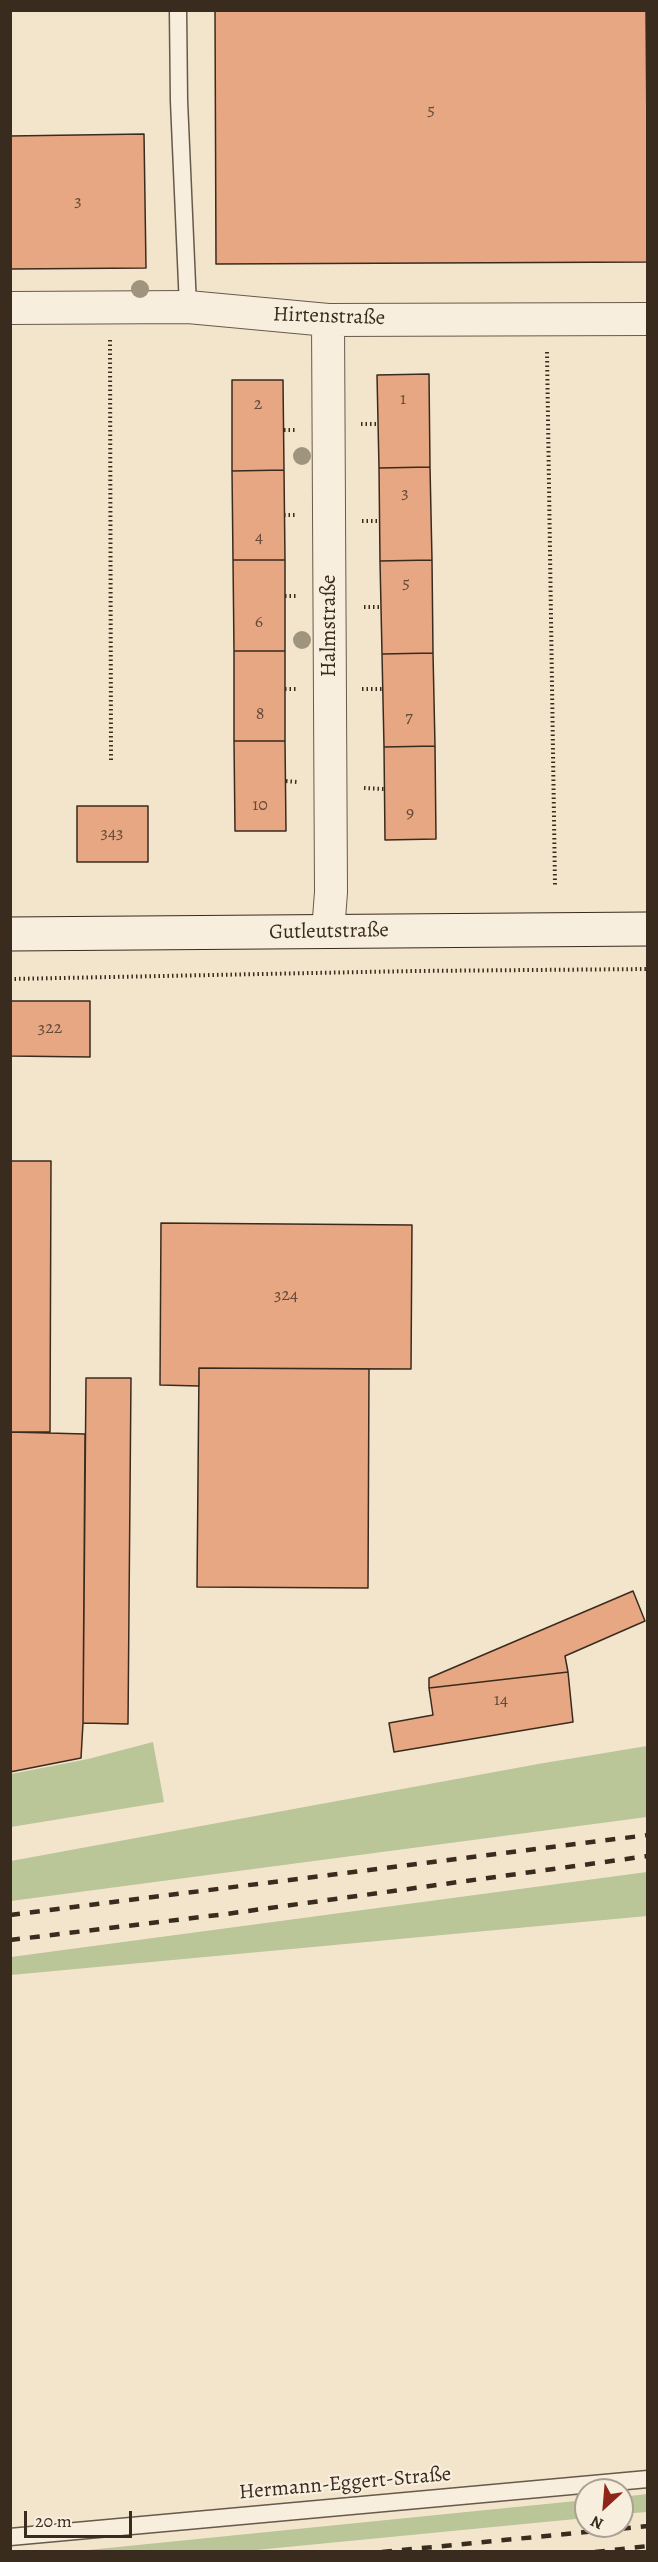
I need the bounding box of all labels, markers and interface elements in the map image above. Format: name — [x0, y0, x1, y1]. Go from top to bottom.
house number: 5 — [427, 100, 435, 122]
house number: 3 — [74, 191, 82, 213]
street label: Hirtenstraße — [272, 302, 386, 332]
house number: 1 — [400, 389, 406, 411]
house number: 2 — [254, 394, 262, 416]
house number: 3 — [401, 483, 409, 505]
house number: 4 — [255, 527, 263, 549]
house number: 5 — [402, 573, 410, 595]
street label: Halmstraße — [317, 575, 343, 677]
house number: 6 — [255, 612, 263, 634]
house number: 8 — [256, 704, 264, 726]
house number: 7 — [405, 707, 413, 729]
house number: 10 — [252, 795, 268, 817]
house number: 9 — [406, 803, 414, 825]
house number: 343 — [100, 823, 124, 845]
street label: Gutleutstraße — [269, 918, 389, 946]
house number: 322 — [38, 1018, 62, 1040]
house number: 324 — [274, 1285, 298, 1307]
house number: 14 — [494, 1690, 508, 1712]
street label: Hermann-Eggert-Straße — [238, 2462, 452, 2506]
north arrow — [574, 2478, 634, 2538]
scale bar — [27, 2499, 135, 2537]
text: 20 m — [35, 2509, 72, 2533]
text: N — [587, 2510, 607, 2535]

